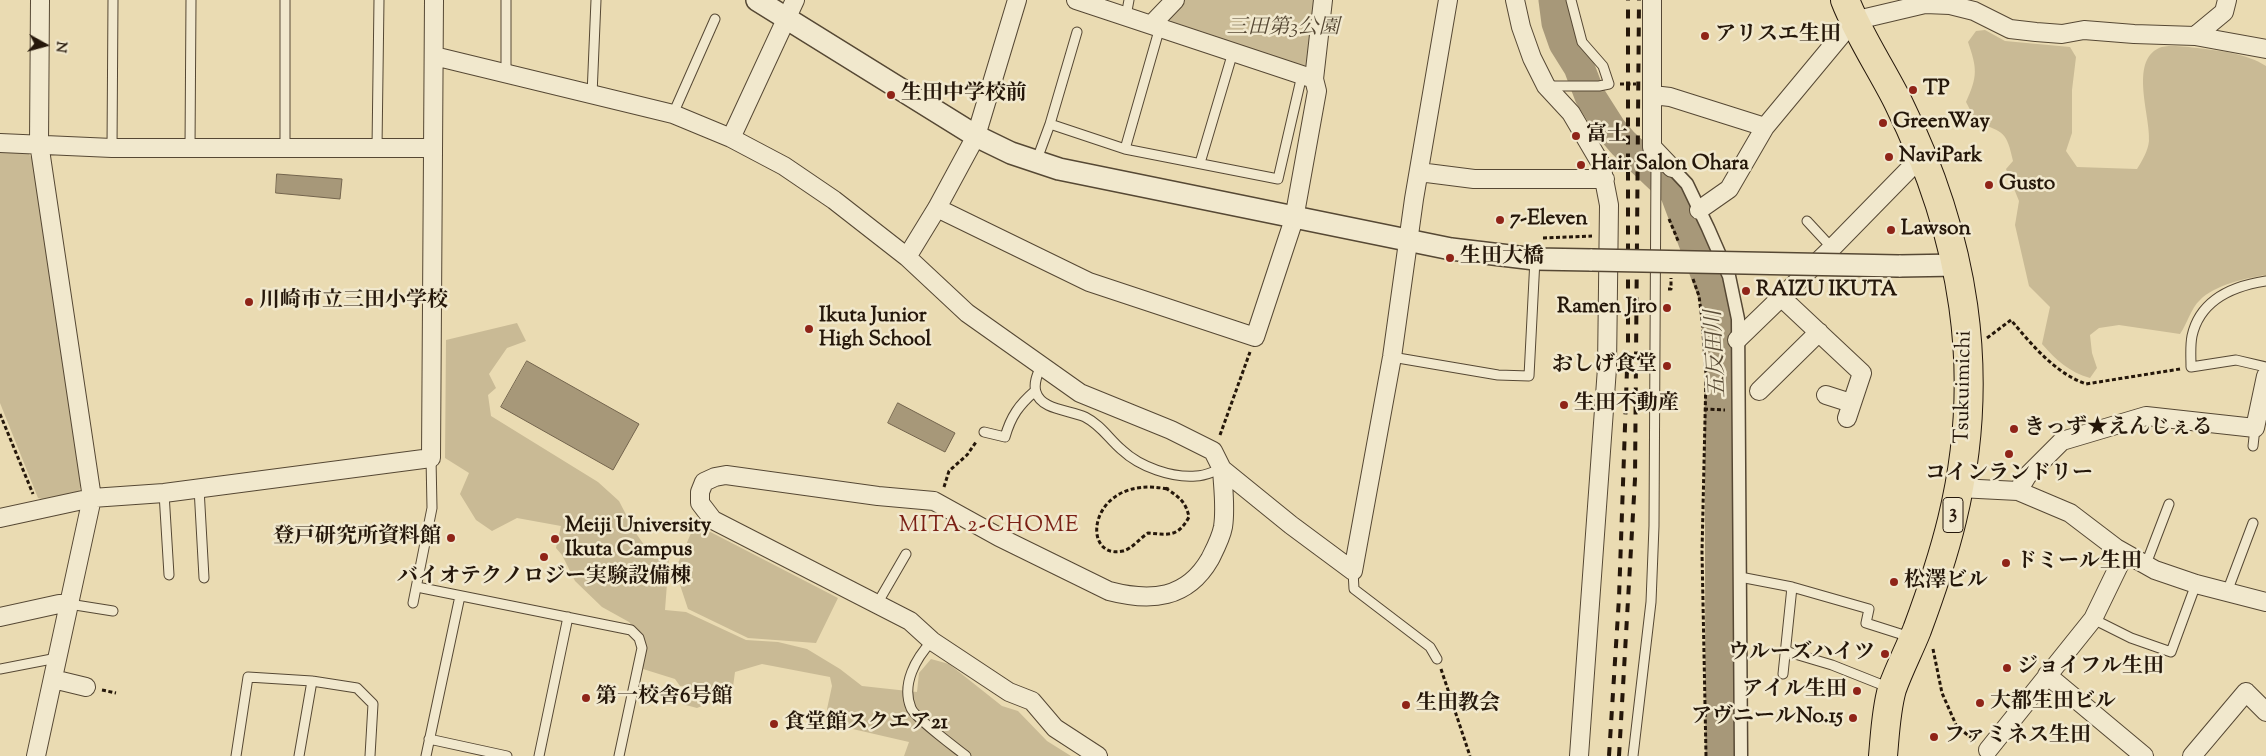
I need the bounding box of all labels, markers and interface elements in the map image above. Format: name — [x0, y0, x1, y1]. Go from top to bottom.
park label: 三田第3公園 — [1226, 16, 1340, 42]
north arrow — [20, 20, 70, 70]
place label: アリスエ生田 — [1715, 23, 1841, 49]
marker: アリスエ生田 — [1699, 30, 1711, 42]
text: N — [49, 40, 70, 54]
place label: TP — [1923, 77, 1950, 103]
place label: 生田中学校前 — [901, 82, 1027, 108]
marker: TP — [1907, 84, 1919, 96]
marker: 生田中学校前 — [885, 89, 897, 101]
place label: GreenWay — [1893, 110, 1990, 136]
marker: GreenWay — [1877, 117, 1889, 129]
place label: 富士 — [1586, 123, 1628, 149]
marker: 富士 — [1570, 130, 1582, 142]
place label: NaviPark — [1899, 144, 1982, 170]
marker: NaviPark — [1883, 151, 1895, 163]
place label: Hair Salon Ohara — [1591, 152, 1749, 178]
marker: Hair Salon Ohara — [1575, 159, 1587, 171]
place label: Gusto — [1999, 172, 2055, 198]
marker: Gusto — [1983, 179, 1995, 191]
place label: 7-Eleven — [1510, 207, 1588, 233]
marker: 7-Eleven — [1494, 214, 1506, 226]
place label: Lawson — [1901, 217, 1971, 243]
marker: Lawson — [1885, 224, 1897, 236]
place label: 生田大橋 — [1460, 245, 1544, 271]
marker: 生田大橋 — [1444, 252, 1456, 264]
place label: RAIZU IKUTA — [1756, 278, 1897, 304]
marker: RAIZU IKUTA — [1740, 285, 1752, 297]
place label: 川崎市立三田小学校 — [259, 289, 448, 315]
place label: Ramen Jiro — [1557, 295, 1657, 321]
marker: 川崎市立三田小学校 — [243, 296, 255, 308]
marker: Ramen Jiro — [1661, 302, 1673, 314]
place label: Ikuta Junior High School — [819, 304, 931, 354]
water label: 五反田川 — [1703, 309, 1733, 399]
marker: Ikuta Junior High School — [803, 323, 815, 335]
street label: Tsukuimichi — [1951, 330, 1979, 444]
place label: おしげ食堂 — [1552, 353, 1657, 379]
marker: おしげ食堂 — [1661, 360, 1673, 372]
place label: 生田不動産 — [1574, 392, 1679, 418]
marker: 生田不動産 — [1558, 399, 1570, 411]
place label: きっず★えんじぇる — [2024, 416, 2213, 442]
marker: きっず★えんじぇる — [2008, 423, 2020, 435]
marker: コインランドリー — [2003, 448, 2015, 460]
place label: コインランドリー — [1925, 462, 2093, 488]
road number: 3 — [1943, 498, 1963, 532]
place label: Meiji University Ikuta Campus — [565, 514, 711, 564]
district label: MITA 2-CHOME — [897, 514, 1081, 540]
place label: 登戸研究所資料館 — [273, 525, 441, 551]
marker: 登戸研究所資料館 — [445, 532, 457, 544]
marker: Meiji University Ikuta Campus — [549, 533, 561, 545]
place label: ドミール生田 — [2016, 550, 2142, 576]
marker: バイオテクノロジー実験設備棟 — [538, 551, 550, 563]
marker: ドミール生田 — [2000, 557, 2012, 569]
place label: バイオテクノロジー実験設備棟 — [397, 565, 691, 591]
place label: 松澤ビル — [1904, 569, 1988, 595]
marker: 松澤ビル — [1888, 576, 1900, 588]
place label: ウルーズハイツ — [1728, 641, 1875, 667]
marker: ウルーズハイツ — [1879, 648, 1891, 660]
place label: ジョイフル生田 — [2017, 655, 2164, 681]
marker: ジョイフル生田 — [2001, 662, 2013, 674]
place label: アイル生田 — [1742, 678, 1847, 704]
place label: 第一校舎6号館 — [596, 685, 732, 711]
marker: アイル生田 — [1851, 685, 1863, 697]
place label: 大都生田ビル — [1990, 690, 2116, 716]
marker: 第一校舎6号館 — [580, 692, 592, 704]
place label: 生田教会 — [1416, 692, 1500, 718]
marker: 大都生田ビル — [1974, 697, 1986, 709]
marker: 生田教会 — [1400, 699, 1412, 711]
place label: アヴニールNo.15 — [1691, 705, 1843, 731]
place label: 食堂館スクエア21 — [784, 711, 948, 737]
marker: アヴニールNo.15 — [1847, 712, 1859, 724]
marker: 食堂館スクエア21 — [768, 718, 780, 730]
place label: ファミネス生田 — [1944, 724, 2091, 750]
marker: ファミネス生田 — [1928, 731, 1940, 743]

